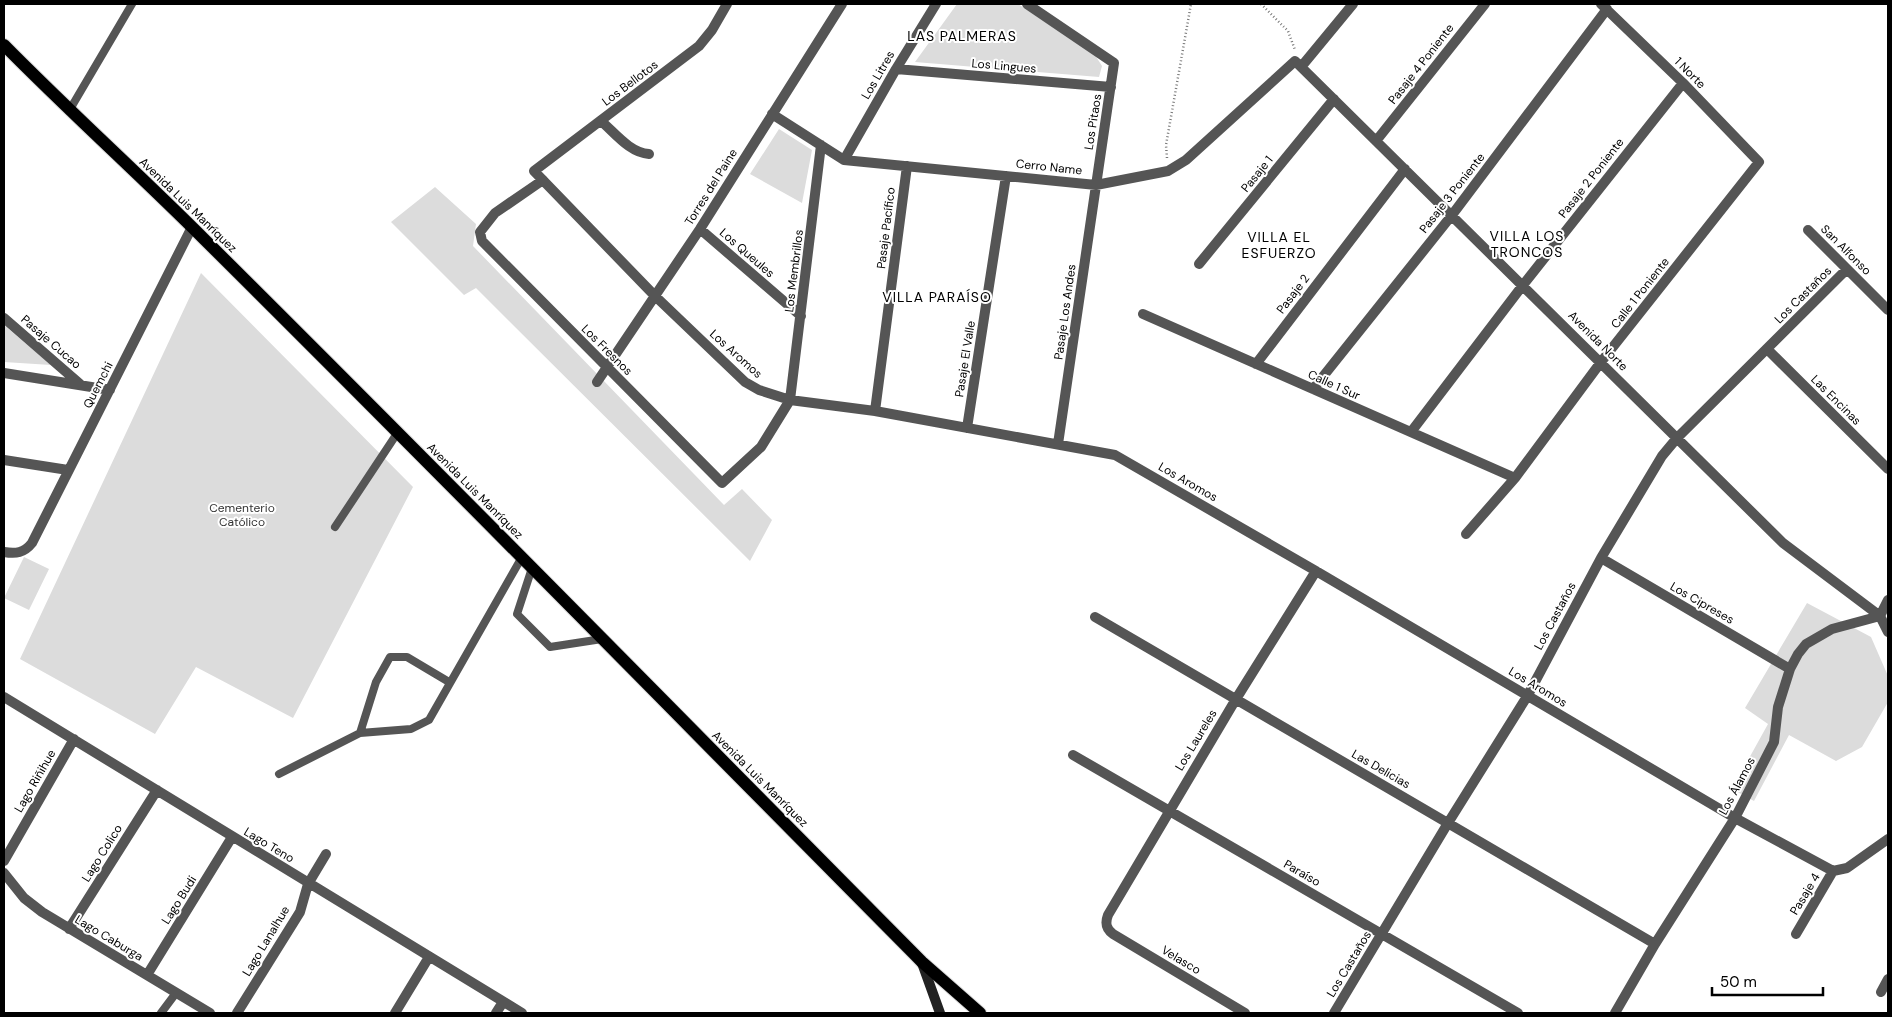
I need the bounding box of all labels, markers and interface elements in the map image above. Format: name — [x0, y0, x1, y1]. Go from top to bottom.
street label: Pasaje 4 Poniente — [1385, 20, 1457, 107]
district label: LAS PALMERAS — [907, 27, 1017, 45]
street label: Los Litres — [858, 48, 898, 102]
street label: 1 Norte — [1671, 54, 1709, 92]
street label: Los Lingues — [971, 55, 1037, 77]
street label: Los Bellotos — [599, 57, 661, 109]
street label: Los Pitaos — [1081, 93, 1105, 151]
street label: Pasaje 2 Poniente — [1555, 135, 1627, 221]
street label: Torres del Paine — [681, 146, 741, 228]
street label: Pasaje 3 Poniente — [1416, 150, 1488, 236]
street label: Pasaje 1 — [1237, 152, 1277, 196]
street label: Avenida Luis Manríquez — [136, 154, 240, 256]
street label: Cerro Name — [1015, 156, 1083, 178]
street label: Pasaje Pacífico — [873, 186, 899, 270]
street label: San Alfonso — [1817, 221, 1875, 279]
street label: Los Queules — [716, 225, 778, 281]
district label: VILLA LOS TRONCOS — [1490, 227, 1564, 261]
district label: VILLA EL ESFUERZO — [1241, 228, 1317, 262]
street label: Los Membrillos — [781, 229, 807, 313]
street label: Calle 1 Poniente — [1607, 254, 1673, 332]
street label: Pasaje Los Andes — [1050, 263, 1080, 361]
street label: Los Castaños — [1771, 263, 1835, 327]
street label: Pasaje 2 — [1273, 271, 1313, 317]
district label: VILLA PARAÍSO — [882, 288, 992, 306]
street label: Avenida Norte — [1565, 308, 1632, 375]
street label: Pasaje Cucao — [18, 311, 84, 373]
street label: Pasaje El Valle — [951, 319, 979, 398]
street label: Los Fresnos — [578, 321, 636, 379]
street label: Los Aromos — [706, 326, 766, 382]
street label: Quemchi — [79, 359, 117, 411]
street label: Calle 1 Sur — [1305, 366, 1363, 404]
street label: Las Encinas — [1807, 371, 1865, 429]
street label: Avenida Luis Manríquez — [423, 439, 527, 543]
street label: Los Aromos — [1156, 459, 1220, 505]
park label: Cementerio Católico — [209, 500, 275, 530]
street label: Los Cipreses — [1667, 578, 1737, 628]
street label: Los Castaños — [1530, 579, 1580, 653]
street label: Los Aromos — [1506, 663, 1570, 711]
street label: Los Laureles — [1171, 706, 1221, 774]
street label: Avenida Luis Manríquez — [708, 727, 812, 831]
street label: Las Delicias — [1349, 746, 1413, 792]
street label: Lago Riñihue — [11, 747, 60, 815]
street label: Los Álamos — [1715, 754, 1759, 818]
street label: Lago Colico — [78, 821, 126, 885]
street label: Lago Teno — [241, 824, 297, 866]
street label: Paraíso — [1281, 856, 1323, 890]
street label: Pasaje 4 — [1786, 870, 1824, 918]
street label: Lago Budi — [158, 873, 200, 927]
street label: Lago Lanalhue — [239, 903, 293, 979]
street label: Lago Caburga — [72, 911, 146, 965]
street label: Los Castaños — [1323, 928, 1375, 1000]
street label: Velasco — [1158, 942, 1204, 978]
scale bar — [1712, 964, 1823, 996]
text: 50 m — [1720, 972, 1757, 992]

